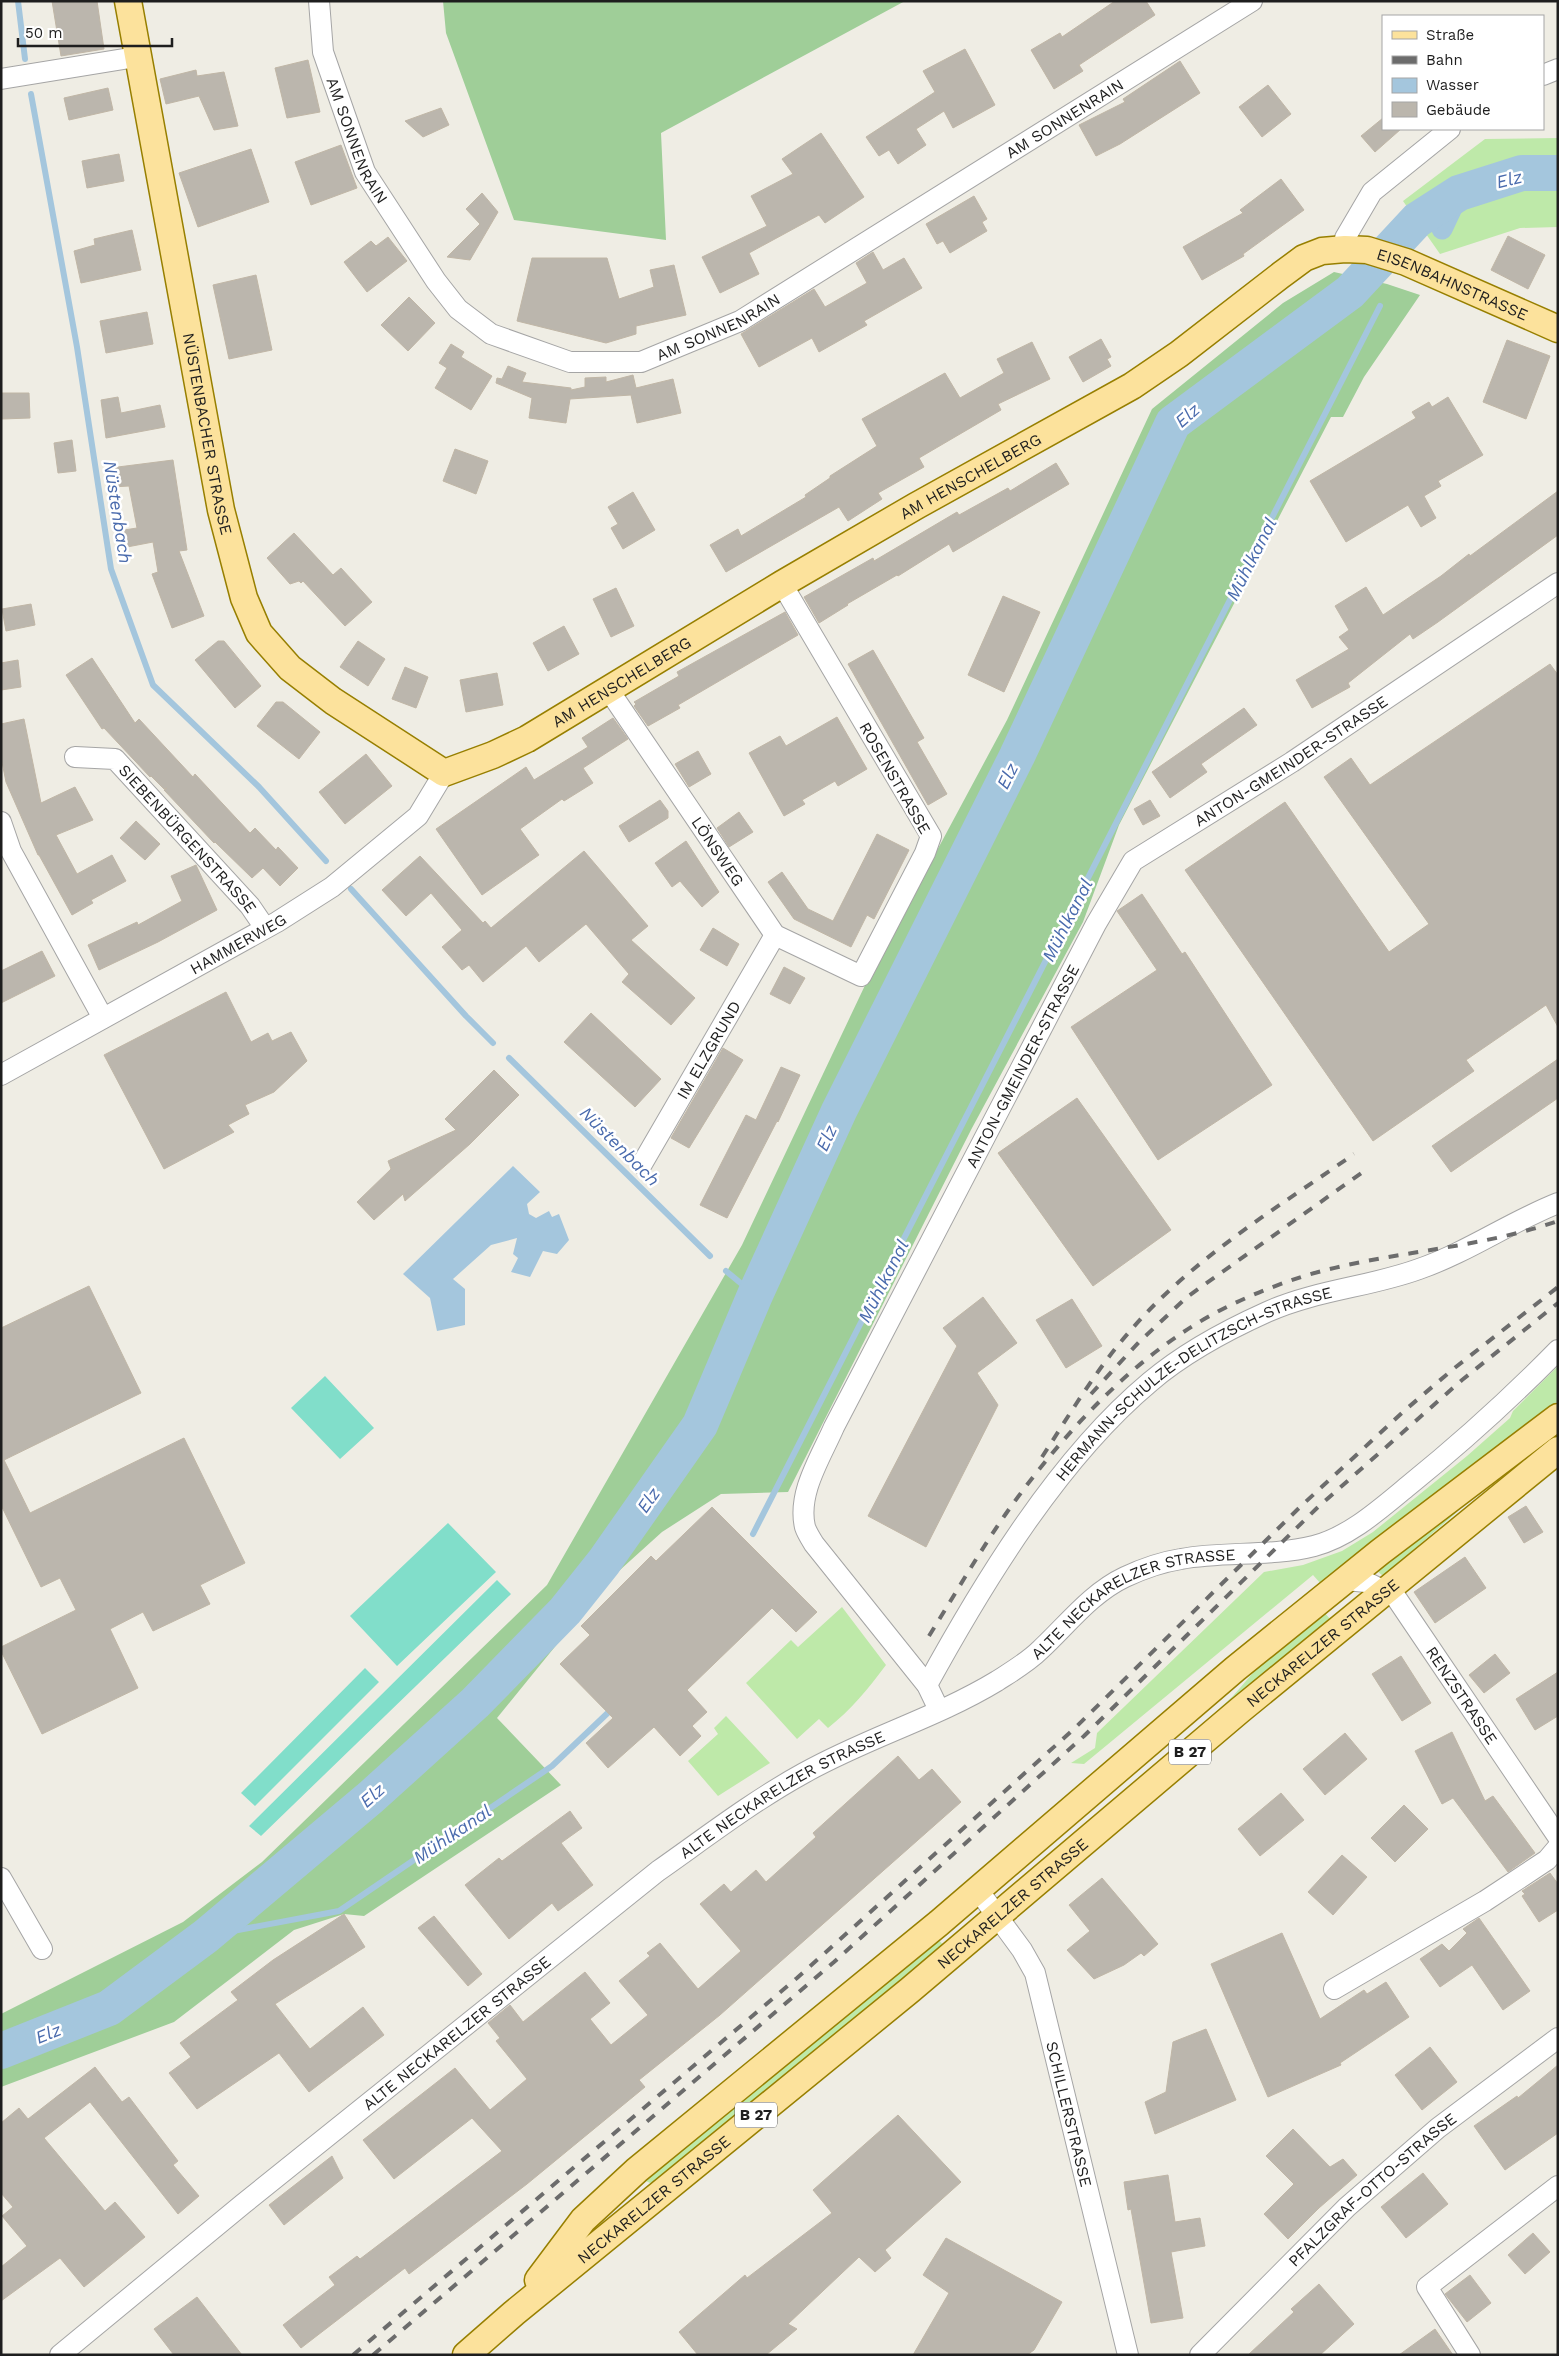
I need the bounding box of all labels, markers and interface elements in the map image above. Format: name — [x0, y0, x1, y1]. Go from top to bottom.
scale bar — [18, 15, 171, 47]
legend — [1382, 15, 1544, 130]
text: 50 m — [25, 24, 62, 42]
text: Straße — [1426, 26, 1474, 44]
text: Bahn — [1426, 51, 1463, 69]
street label: AM SONNENRAIN — [1002, 74, 1127, 162]
street label: AM SONNENRAIN — [323, 75, 392, 207]
text: Wasser — [1426, 76, 1479, 94]
text: Gebäude — [1426, 101, 1491, 119]
water label: Elz — [1494, 165, 1525, 192]
street label: EISENBAHNSTRASSE — [1374, 244, 1531, 324]
street label: AM SONNENRAIN — [653, 289, 783, 364]
street label: NÜSTENBACHER STRASSE — [179, 331, 237, 537]
water label: Elz — [1170, 398, 1204, 431]
street label: AM HENSCHELBERG — [896, 429, 1044, 523]
water label: Nüstenbach — [100, 459, 136, 565]
water label: Mühlkanal — [1221, 514, 1281, 604]
street label: AM HENSCHELBERG — [549, 632, 694, 731]
street label: ANTON-GMEINDER-STRASSE — [1191, 691, 1391, 830]
street label: ROSENSTRASSE — [855, 719, 935, 837]
water label: Elz — [992, 759, 1023, 792]
street label: SIEBENBÜRGENSTRASSE — [115, 760, 261, 916]
street label: LÖNSWEG — [688, 813, 748, 890]
water label: Mühlkanal — [1037, 875, 1097, 965]
street label: HAMMERWEG — [186, 909, 290, 978]
street label: ANTON-GMEINDER-STRASSE — [961, 961, 1083, 1171]
street label: IM ELZGRUND — [672, 997, 744, 1102]
water label: Nüstenbach — [576, 1102, 664, 1190]
water label: Elz — [811, 1121, 841, 1154]
water label: Mühlkanal — [853, 1236, 913, 1326]
street label: HERMANN-SCHULZE-DELITZSCH-STRASSE — [1051, 1282, 1334, 1484]
water label: Elz — [632, 1483, 664, 1517]
street label: ALTE NECKARELZER STRASSE — [1027, 1545, 1236, 1663]
street label: NECKARELZER STRASSE — [1242, 1575, 1403, 1711]
street label: RENZSTRASSE — [1422, 1643, 1502, 1748]
street label: ALTE NECKARELZER STRASSE — [676, 1726, 888, 1862]
road number: B 27 — [1169, 1740, 1211, 1764]
water label: Elz — [355, 1778, 389, 1811]
water label: Mühlkanal — [409, 1800, 495, 1868]
street label: NECKARELZER STRASSE — [933, 1834, 1092, 1973]
street label: ALTE NECKARELZER STRASSE — [359, 1952, 554, 2114]
water label: Elz — [32, 2018, 65, 2048]
street label: SCHILLERSTRASSE — [1042, 2039, 1096, 2189]
road number: B 27 — [735, 2102, 777, 2128]
street label: PFALZGRAF-OTTO-STRASSE — [1284, 2108, 1460, 2270]
street label: NECKARELZER STRASSE — [573, 2131, 734, 2267]

